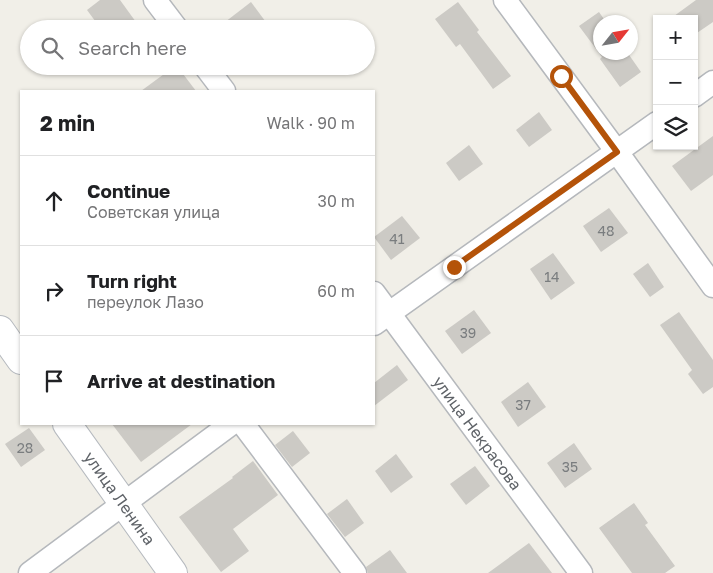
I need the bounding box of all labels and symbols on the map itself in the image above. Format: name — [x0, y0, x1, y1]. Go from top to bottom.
north arrow — [593, 15, 638, 60]
route start — [550, 65, 573, 88]
house number: 48 — [597, 222, 615, 239]
house number: 41 — [389, 230, 405, 247]
route end — [443, 256, 466, 279]
house number: 14 — [544, 268, 560, 285]
house number: 39 — [460, 324, 476, 341]
street label: улица Некрасова — [429, 372, 526, 494]
house number: 37 — [515, 396, 531, 413]
house number: 28 — [17, 439, 33, 456]
street label: улица Ленина — [80, 448, 160, 549]
house number: 35 — [562, 458, 578, 475]

